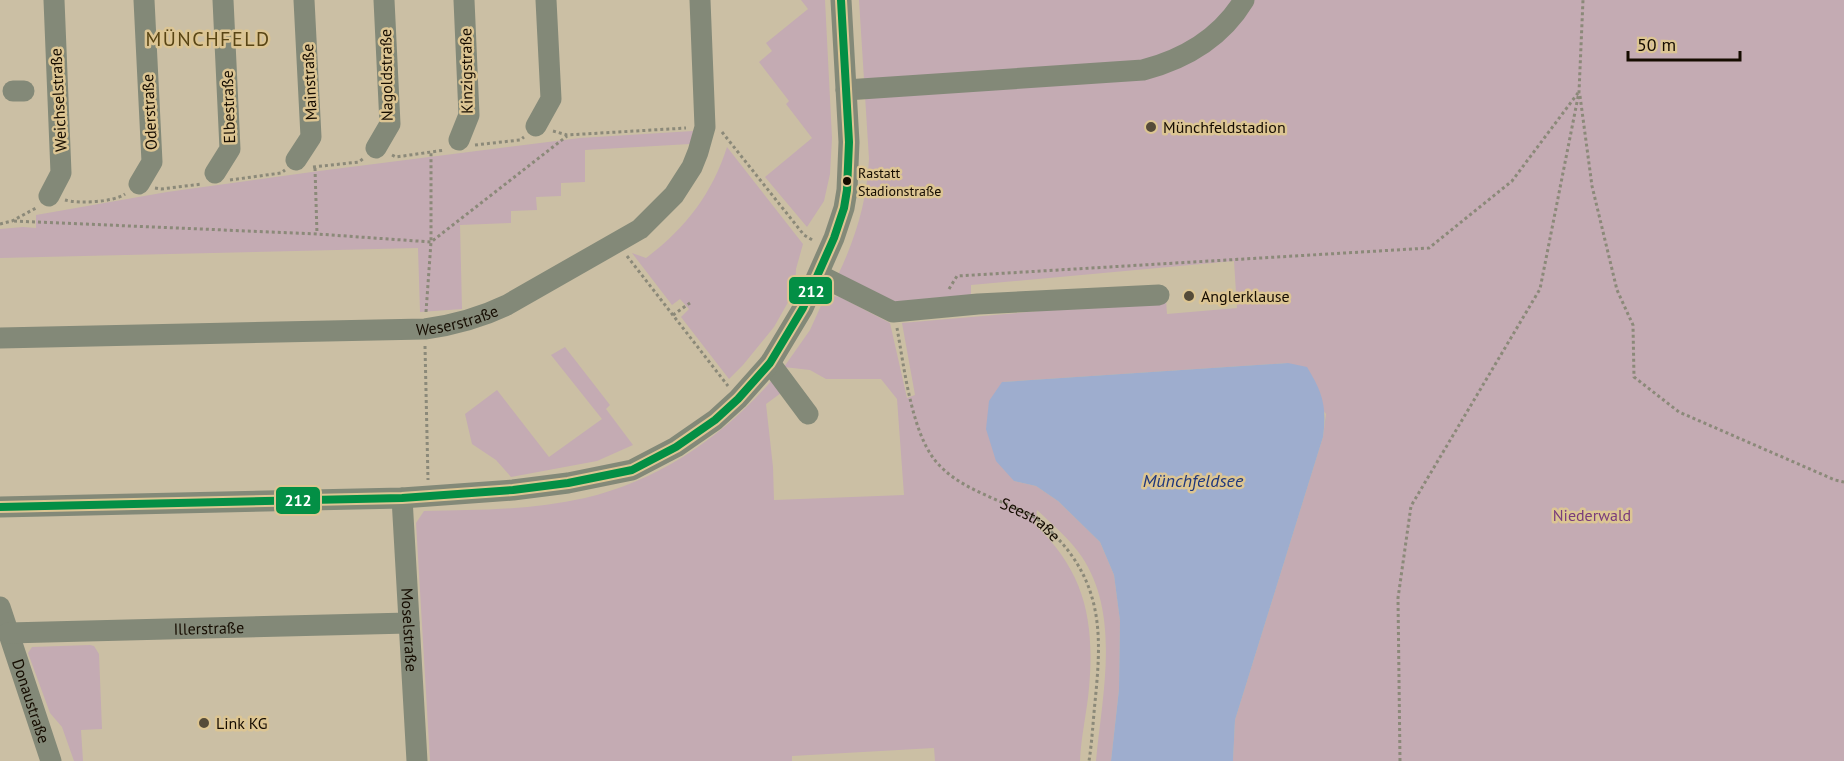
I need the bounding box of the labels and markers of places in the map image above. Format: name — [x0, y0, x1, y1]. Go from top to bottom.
place label: Münchfeldstadion — [1163, 117, 1286, 137]
marker: Münchfeldstadion — [1144, 120, 1158, 134]
place label: Rastatt Stadionstraße — [858, 164, 941, 200]
marker: Rastatt Stadionstraße — [841, 175, 853, 187]
place label: Anglerklause — [1201, 286, 1290, 306]
marker: Anglerklause — [1182, 289, 1196, 303]
place label: Link KG — [216, 713, 268, 733]
marker: Link KG — [197, 716, 211, 730]

